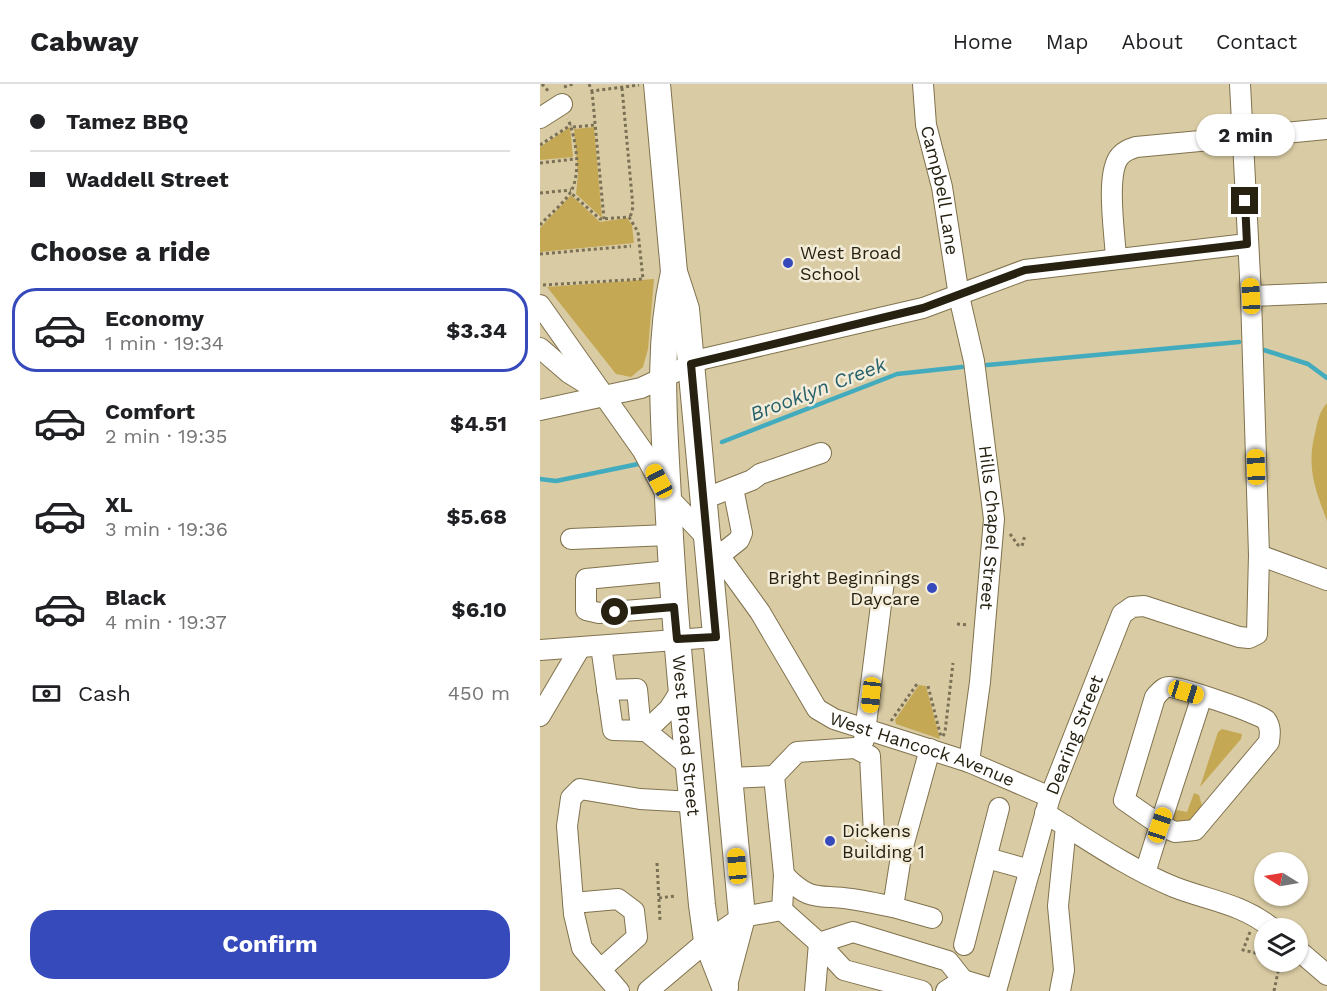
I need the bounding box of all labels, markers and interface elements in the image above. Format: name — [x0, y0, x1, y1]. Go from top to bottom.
text: Cabway — [30, 25, 139, 58]
text: Home — [953, 29, 1013, 54]
text: Map — [1046, 29, 1089, 54]
text: About — [1122, 29, 1183, 54]
text: Contact — [1216, 29, 1297, 54]
text: Tamez BBQ — [66, 109, 189, 134]
callout: 2 min — [1196, 114, 1294, 156]
street label: Campbell Lane — [917, 123, 963, 256]
text: 2 min — [1218, 123, 1273, 147]
text: Waddell Street — [66, 167, 229, 192]
route end — [1231, 187, 1258, 214]
text: Choose a ride — [30, 236, 210, 268]
place label: West Broad School — [800, 242, 901, 284]
marker: West Broad School — [781, 256, 795, 270]
car — [1241, 278, 1261, 314]
icon: car — [33, 303, 87, 357]
text: Economy — [105, 306, 204, 331]
text: $3.34 — [446, 318, 507, 343]
text: 1 min · 19:34 — [105, 331, 224, 355]
water label: Brooklyn Creek — [747, 352, 890, 426]
icon: car — [33, 396, 87, 450]
text: Comfort — [105, 399, 195, 424]
text: $4.51 — [450, 411, 507, 436]
text: 2 min · 19:35 — [105, 424, 227, 448]
street label: Hills Chapel Street — [975, 444, 1005, 611]
car — [1246, 449, 1266, 485]
car — [643, 461, 675, 501]
icon: car — [33, 489, 87, 543]
text: XL — [105, 492, 133, 517]
text: $5.68 — [446, 504, 507, 529]
text: 3 min · 19:36 — [105, 517, 228, 541]
place label: Bright Beginnings Daycare — [768, 567, 920, 609]
marker: Bright Beginnings Daycare — [925, 581, 939, 595]
icon: car — [33, 582, 87, 636]
text: Black — [105, 585, 166, 610]
text: $6.10 — [452, 597, 507, 622]
route start — [601, 598, 628, 625]
text: 4 min · 19:37 — [105, 610, 227, 634]
street label: West Broad Street — [669, 654, 705, 817]
street label: Dearing Street — [1041, 672, 1107, 798]
car — [860, 676, 882, 714]
icon: cash — [30, 677, 63, 710]
car — [1166, 678, 1206, 706]
text: Cash — [78, 681, 131, 706]
text: 450 m — [448, 681, 510, 705]
street label: West Hancock Avenue — [827, 707, 1018, 791]
car — [1146, 805, 1174, 845]
place label: Dickens Building 1 — [842, 820, 925, 862]
marker: Dickens Building 1 — [823, 834, 837, 848]
car — [726, 847, 748, 885]
north arrow — [1254, 852, 1308, 906]
map controls — [1254, 852, 1308, 972]
button: Confirm — [30, 910, 510, 979]
button: layers — [1254, 918, 1308, 972]

